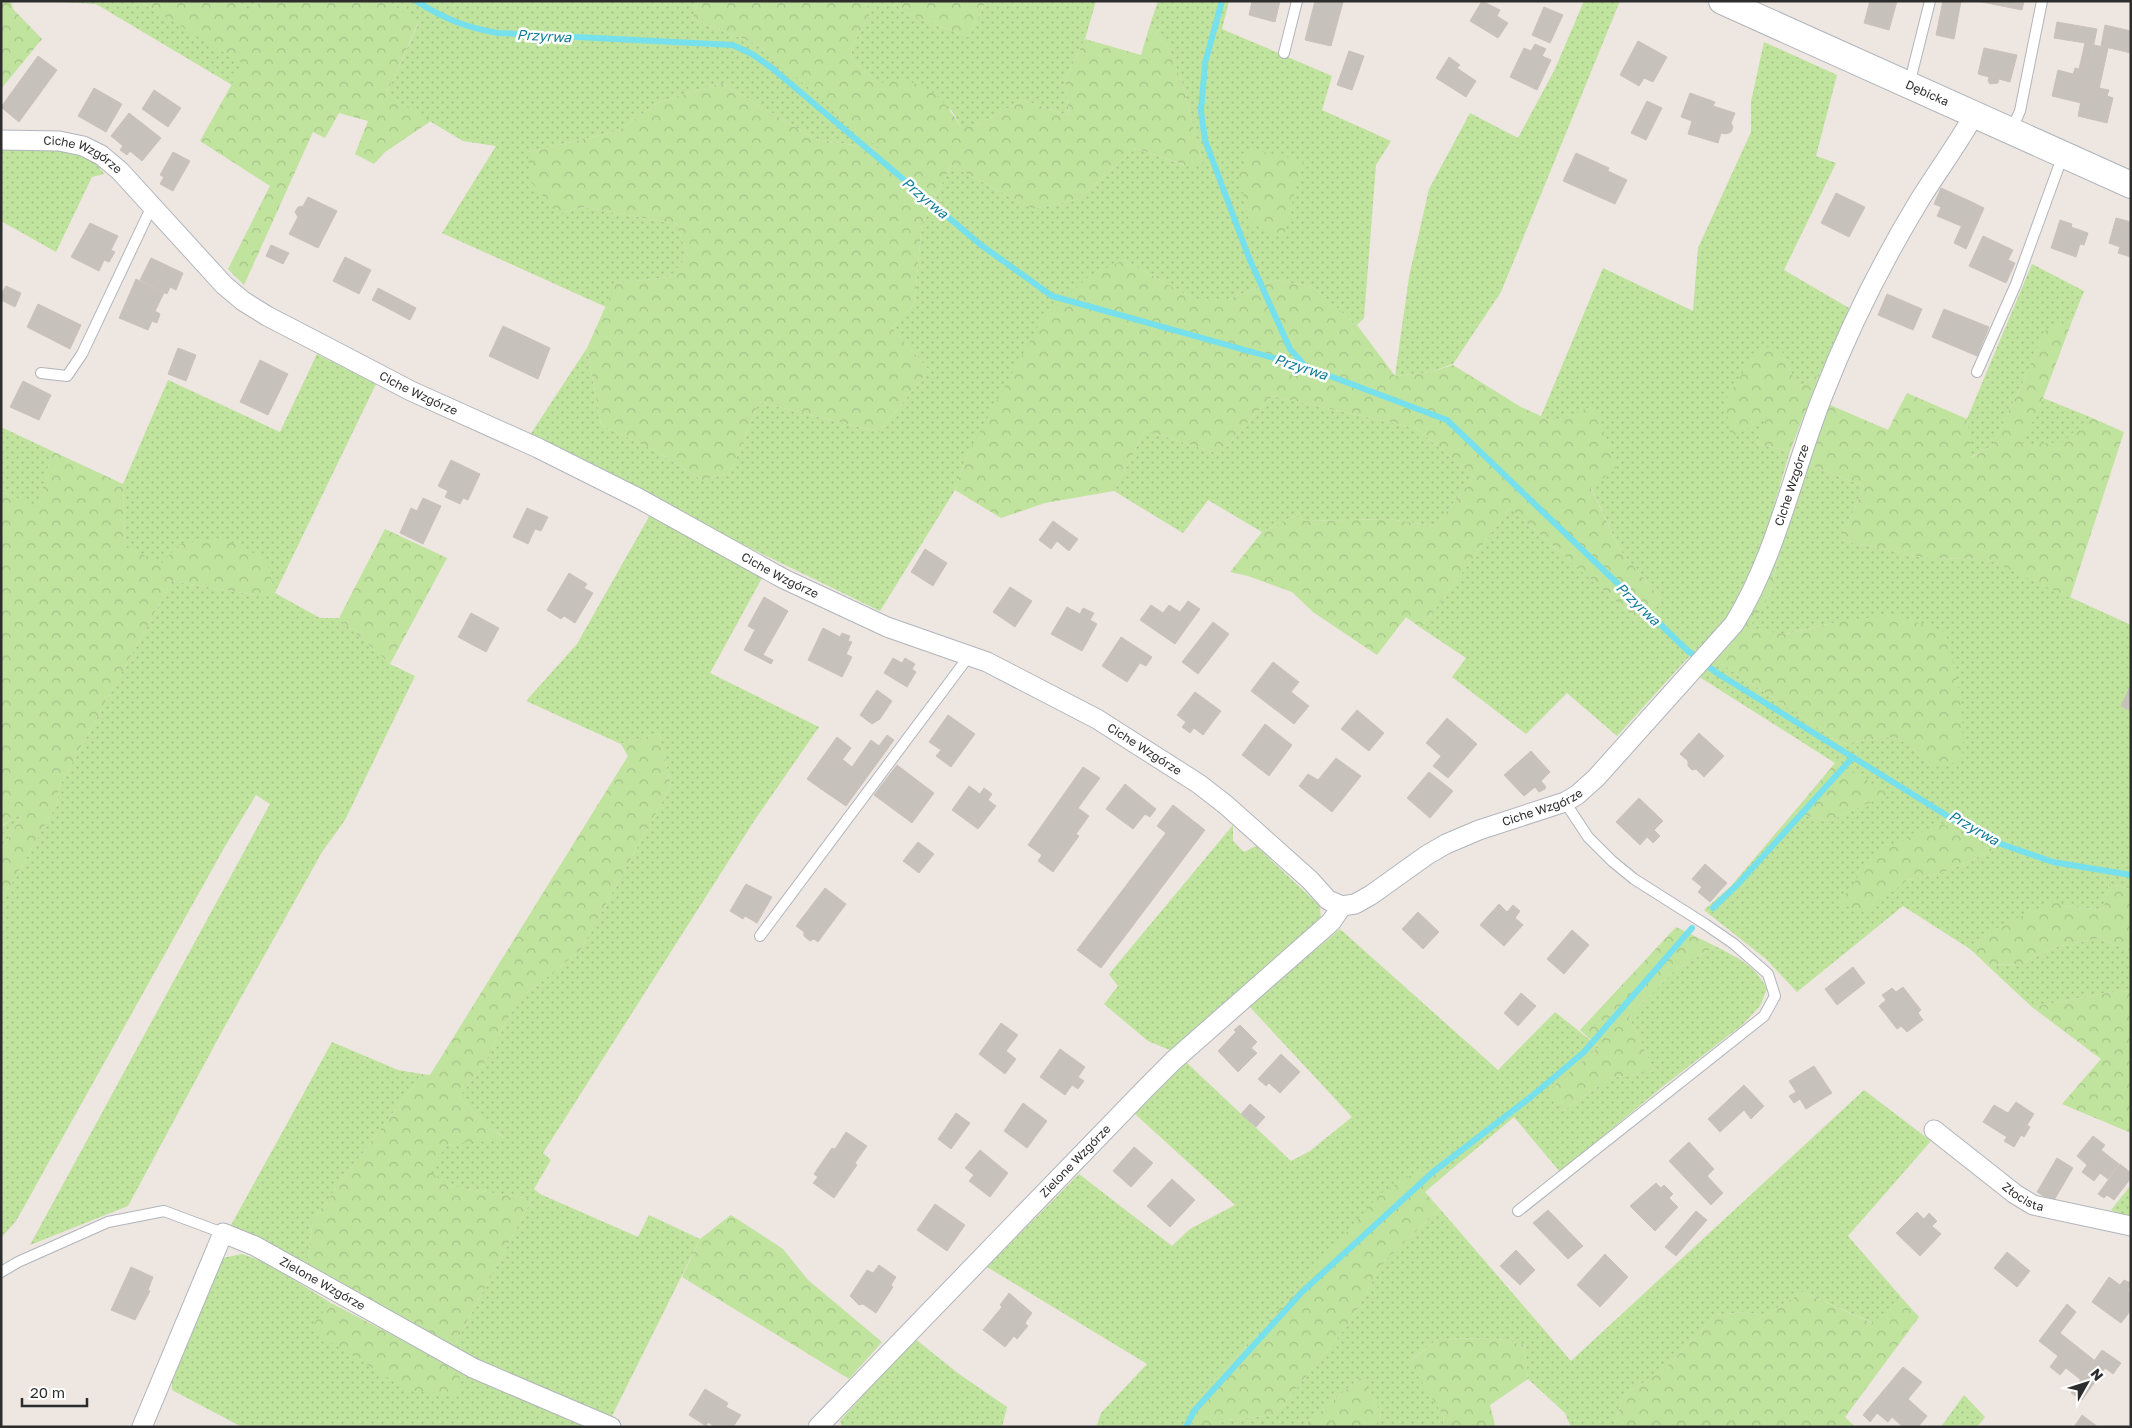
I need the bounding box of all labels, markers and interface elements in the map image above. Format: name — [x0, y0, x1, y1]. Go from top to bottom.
water label: Przyrwa — [516, 26, 573, 45]
street label: Dębicka — [1903, 77, 1951, 109]
street label: Ciche Wzgórze — [43, 133, 125, 176]
water label: Przyrwa — [899, 174, 953, 222]
water label: Przyrwa — [1273, 350, 1331, 383]
street label: Ciche Wzgórze — [377, 368, 460, 418]
street label: Ciche Wzgórze — [1771, 442, 1812, 528]
street label: Ciche Wzgórze — [739, 549, 821, 601]
water label: Przyrwa — [1613, 579, 1665, 629]
street label: Ciche Wzgórze — [1105, 720, 1185, 778]
street label: Ciche Wzgórze — [1500, 785, 1586, 829]
water label: Przyrwa — [1946, 807, 2003, 849]
street label: Zielone Wzgórze — [1036, 1121, 1114, 1200]
street label: Złocista — [1999, 1179, 2045, 1214]
street label: Zielone Wzgórze — [277, 1253, 368, 1313]
north arrow — [2062, 1358, 2112, 1408]
text: N — [2088, 1365, 2107, 1384]
scale bar — [22, 1376, 88, 1408]
text: 20 m — [30, 1383, 65, 1401]

